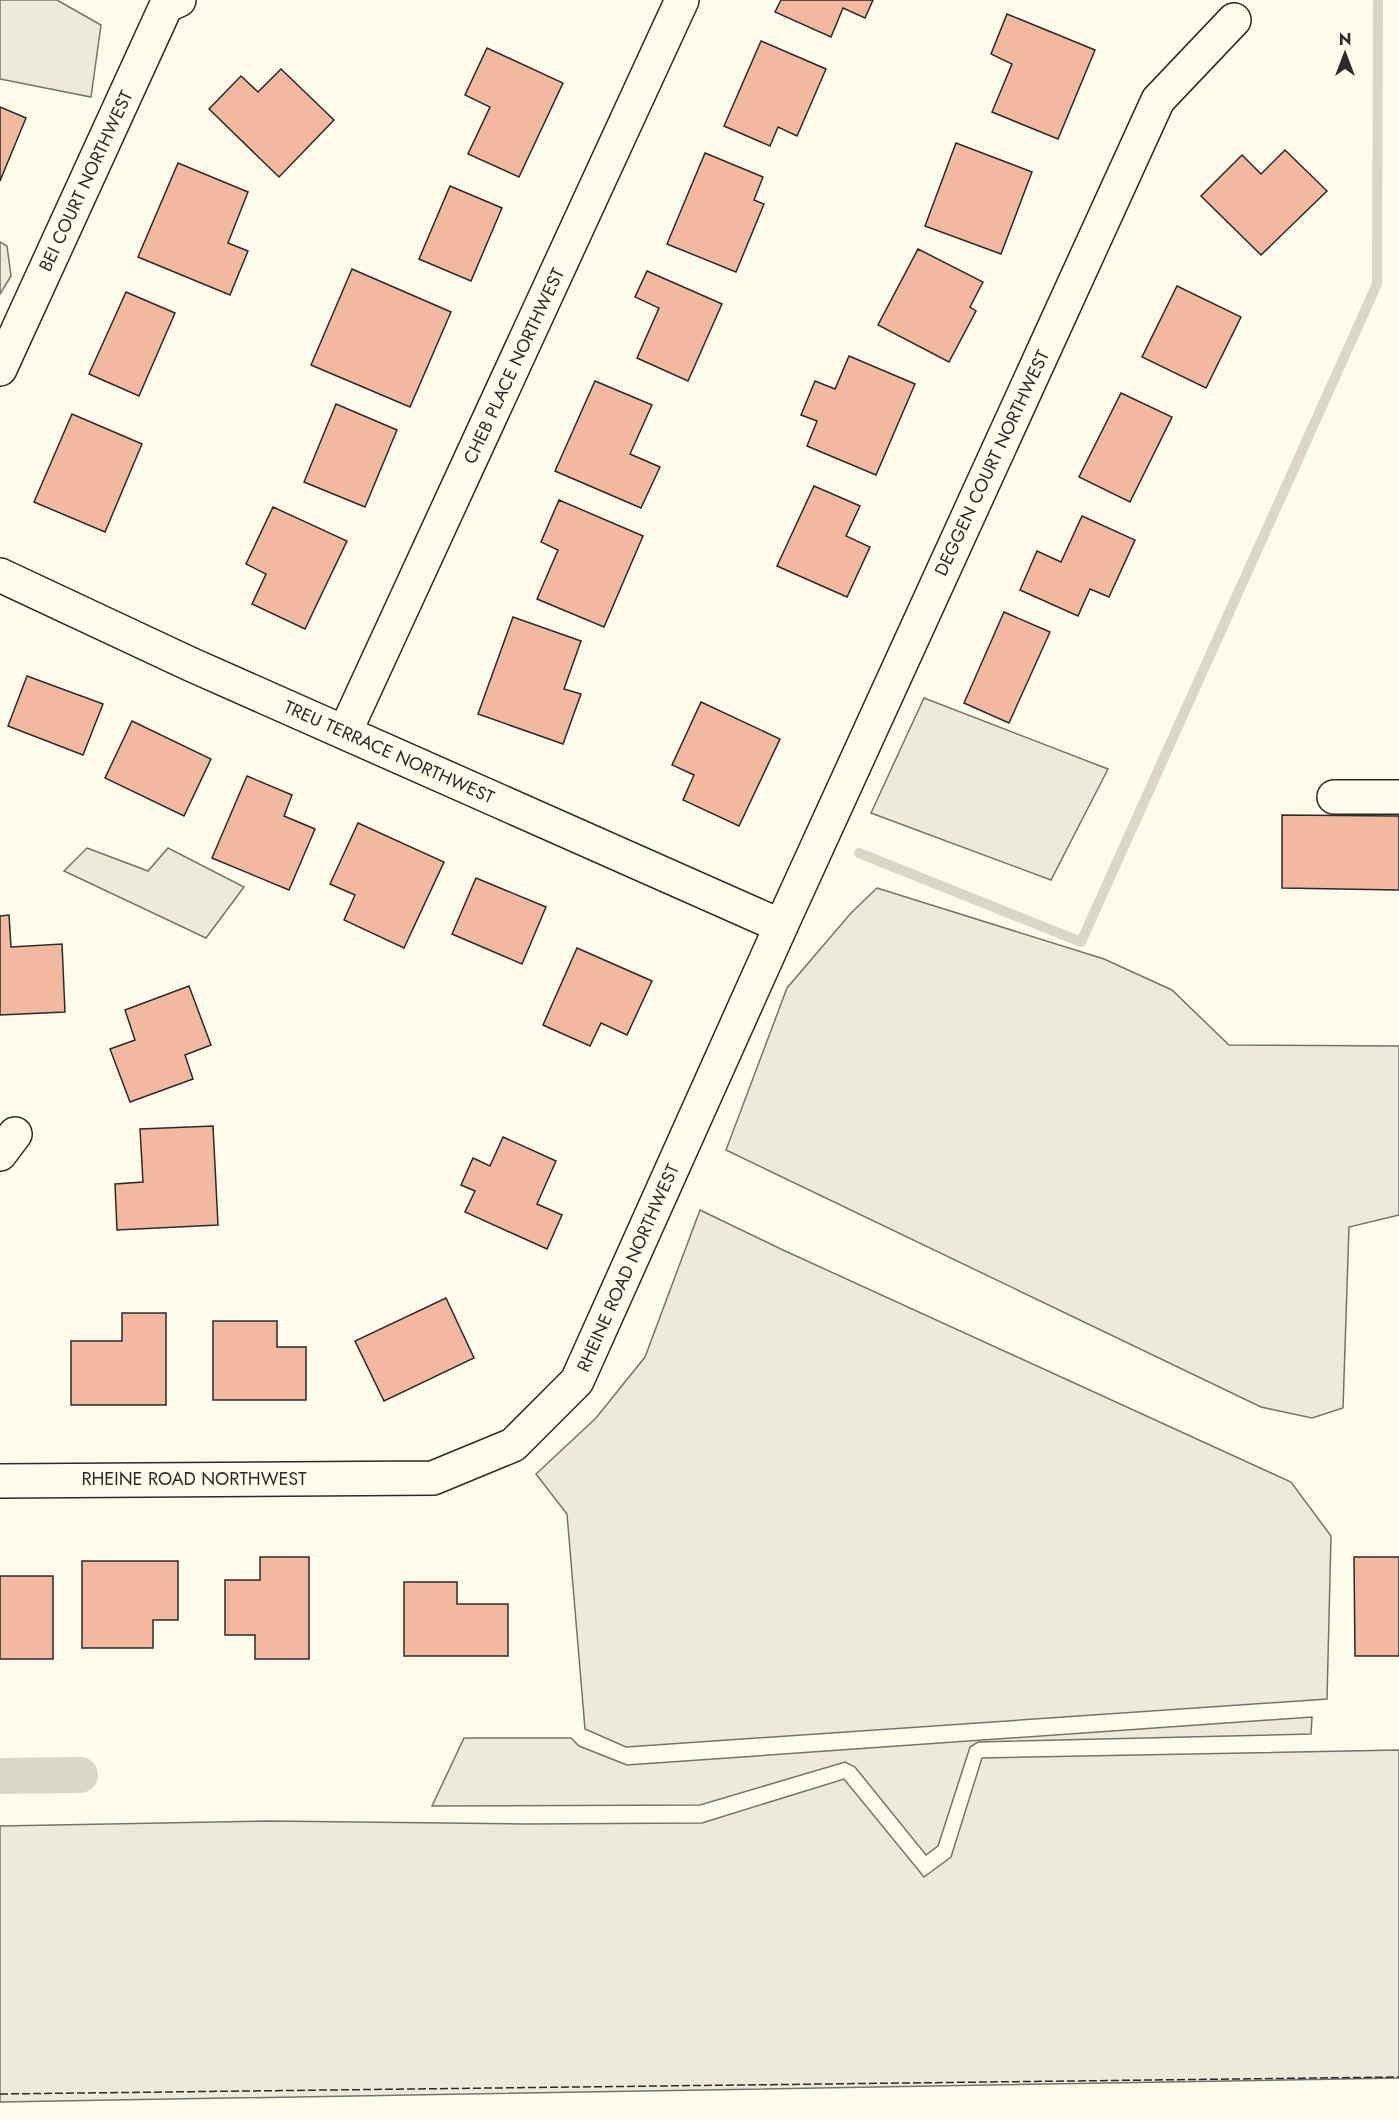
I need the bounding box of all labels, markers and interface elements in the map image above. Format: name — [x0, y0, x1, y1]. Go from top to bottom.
north arrow — [1315, 24, 1375, 84]
text: N — [1339, 28, 1351, 51]
street label: BEI COURT NORTHWEST — [33, 86, 140, 276]
street label: CHEB PLACE NORTHWEST — [457, 263, 571, 468]
street label: DEGGEN COURT NORTHWEST — [928, 345, 1056, 580]
street label: TREU TERRACE NORTHWEST — [280, 694, 499, 810]
street label: RHEINE ROAD NORTHWEST — [570, 1159, 686, 1376]
street label: RHEINE ROAD NORTHWEST — [81, 1466, 307, 1492]

